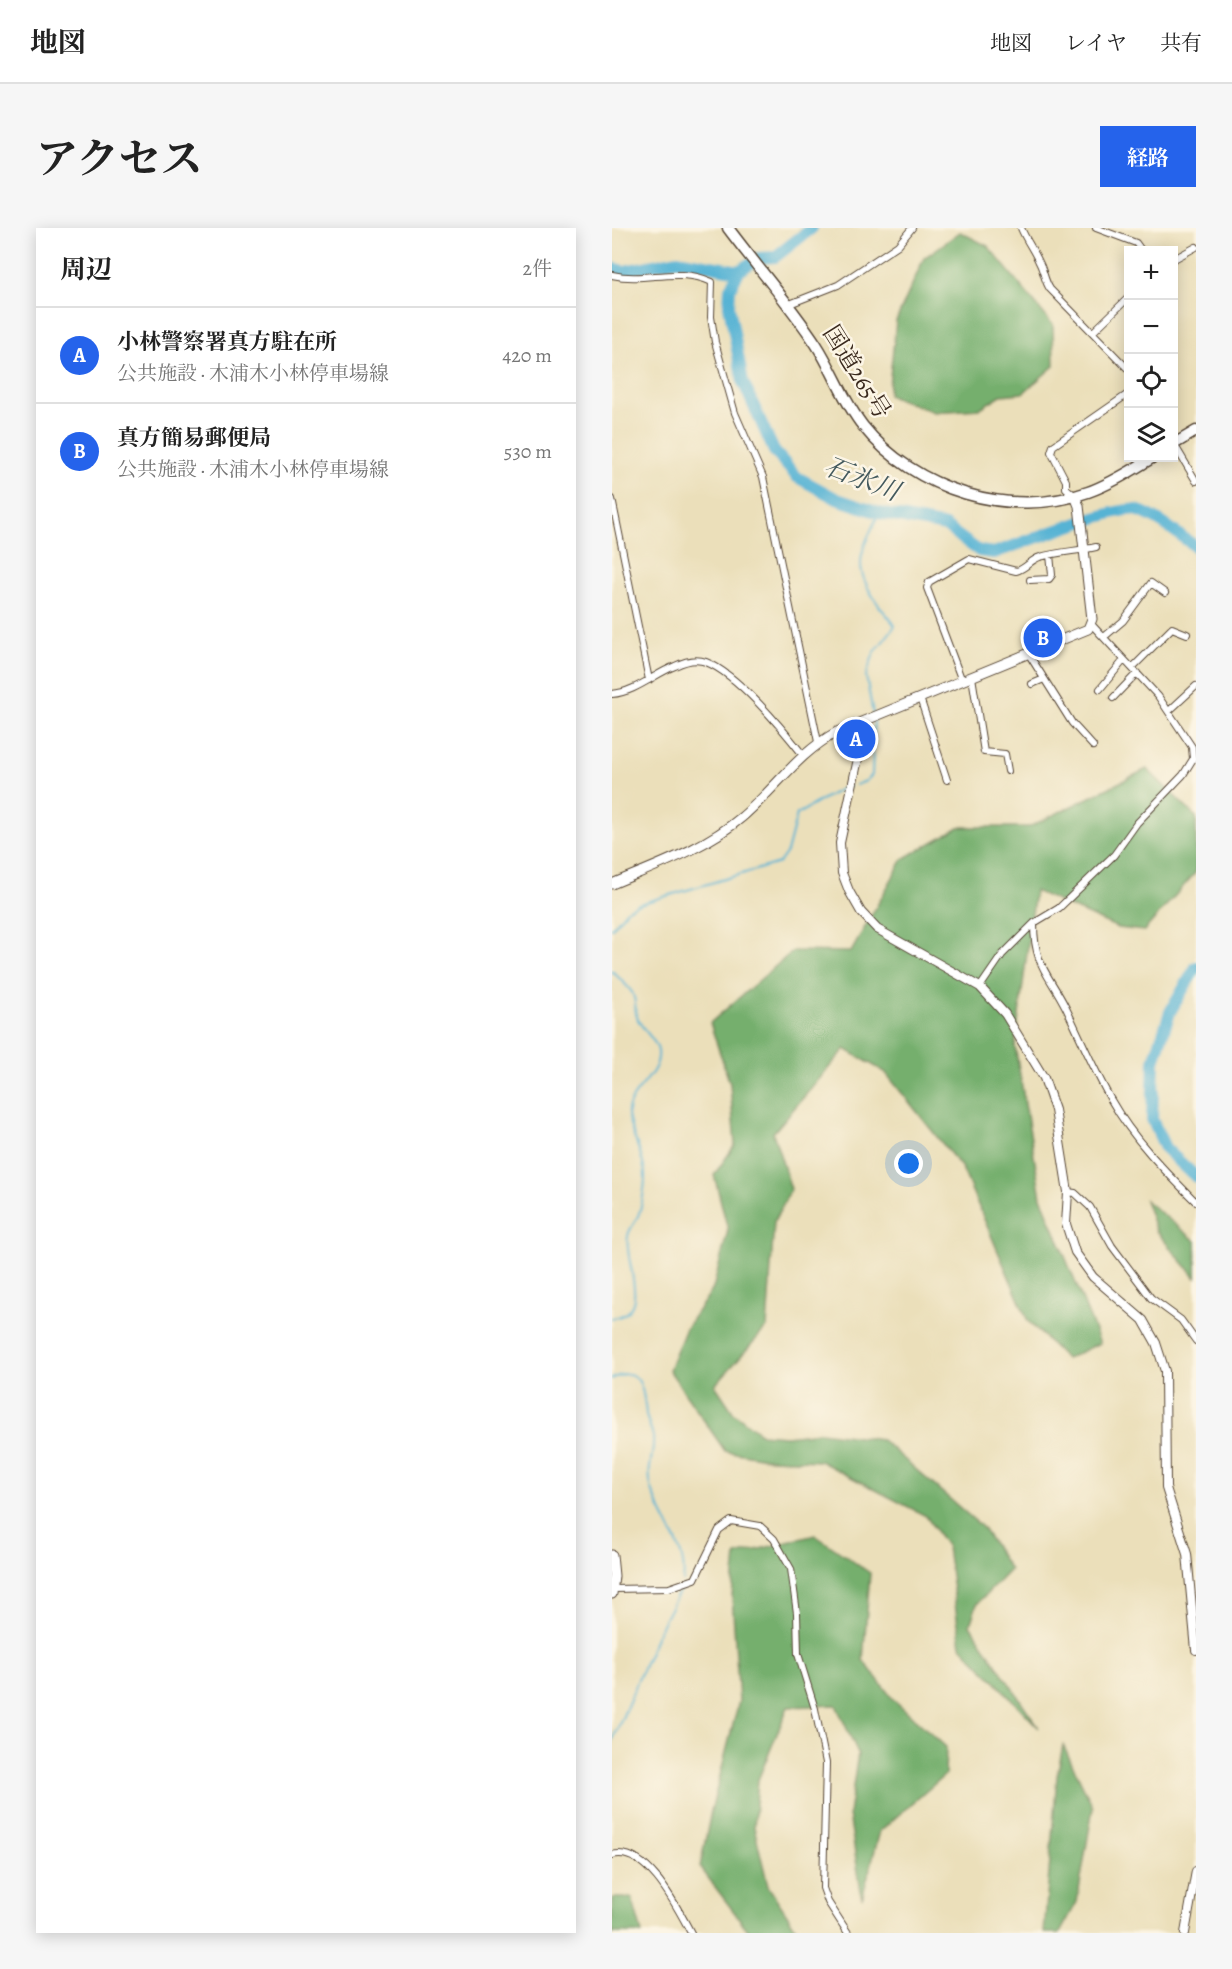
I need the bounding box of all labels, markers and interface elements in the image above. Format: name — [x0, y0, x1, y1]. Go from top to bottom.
text: 地図 — [30, 24, 86, 62]
text: 地図 — [990, 29, 1032, 57]
text: レイヤ — [1065, 29, 1127, 57]
text: 共有 — [1160, 29, 1202, 57]
button: 経路 — [1100, 126, 1196, 187]
text: アクセス — [36, 130, 203, 187]
map controls — [1124, 246, 1178, 462]
button: + — [1124, 246, 1178, 300]
text: 周辺 — [60, 252, 112, 287]
text: 2件 — [523, 255, 552, 282]
button: − — [1124, 300, 1178, 354]
street label: 国道265号 — [816, 319, 898, 425]
text: 小林警察署真方駐在所 — [117, 327, 337, 357]
text: A — [73, 342, 86, 369]
text: 420 m — [502, 342, 552, 369]
button: locate — [1124, 354, 1178, 408]
text: 公共施設 · 木浦木小林停車場線 — [117, 360, 389, 387]
button: layers — [1124, 408, 1178, 462]
text: 真方簡易郵便局 — [117, 423, 271, 453]
text: B — [73, 438, 86, 465]
text: 530 m — [504, 438, 552, 465]
water label: 石氷川 — [819, 449, 907, 510]
text: 公共施設 · 木浦木小林停車場線 — [117, 456, 389, 483]
pin: B — [1024, 616, 1062, 660]
pin: A — [836, 716, 876, 762]
your location — [894, 1149, 923, 1178]

